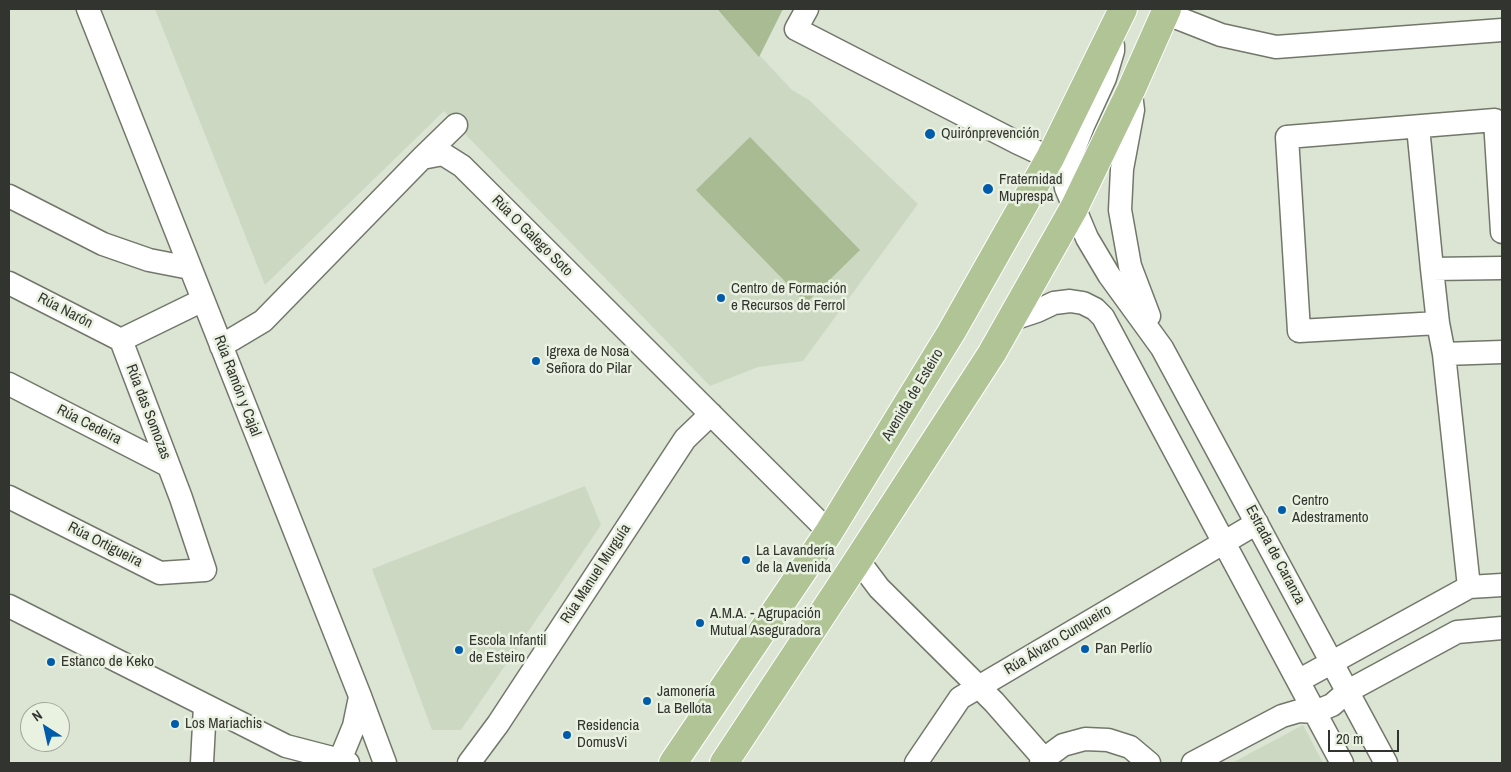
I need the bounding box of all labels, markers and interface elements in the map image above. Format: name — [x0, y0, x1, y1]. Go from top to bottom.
place label: Quirónprevención — [941, 125, 1039, 143]
marker: Quirónprevención — [923, 127, 937, 141]
place label: Fraternidad Muprespa — [999, 171, 1063, 206]
marker: Fraternidad Muprespa — [981, 182, 995, 196]
street label: Rúa O Galego Soto — [488, 192, 576, 280]
place label: Centro de Formación e Recursos de Ferrol — [731, 280, 847, 315]
street label: Rúa Narón — [34, 289, 96, 333]
marker: Centro de Formación e Recursos de Ferrol — [715, 292, 727, 304]
street label: Rúa Ramón y Cajal — [209, 333, 265, 439]
place label: Igrexa de Nosa Señora do Pilar — [546, 343, 631, 378]
street label: Avenida de Esteiro — [878, 346, 948, 444]
marker: Igrexa de Nosa Señora do Pilar — [530, 355, 542, 367]
street label: Rúa das Somozas — [122, 362, 174, 462]
street label: Rúa Cedeira — [54, 401, 124, 449]
place label: Centro Adestramento — [1292, 492, 1369, 527]
street label: Estrada de Caranza — [1241, 502, 1309, 608]
marker: Centro Adestramento — [1276, 504, 1288, 516]
street label: Rúa Ortigueira — [65, 519, 145, 571]
street label: Rúa Manuel Murguía — [557, 521, 635, 627]
place label: La Lavandería de la Avenida — [756, 542, 835, 577]
marker: La Lavandería de la Avenida — [740, 554, 752, 566]
street label: Rúa Álvaro Cunqueiro — [1001, 601, 1115, 679]
place label: A.M.A. - Agrupación Mutual Aseguradora — [710, 605, 821, 640]
marker: A.M.A. - Agrupación Mutual Aseguradora — [694, 617, 706, 629]
place label: Escola Infantil de Esteiro — [469, 632, 546, 667]
place label: Pan Perlío — [1095, 640, 1152, 658]
marker: Pan Perlío — [1079, 643, 1091, 655]
marker: Escola Infantil de Esteiro — [453, 644, 465, 656]
place label: Estanco de Keko — [61, 653, 154, 671]
marker: Estanco de Keko — [45, 656, 57, 668]
place label: Jamonería La Bellota — [657, 683, 715, 718]
marker: Jamonería La Bellota — [641, 695, 653, 707]
north arrow — [20, 702, 70, 752]
text: N — [28, 706, 46, 725]
place label: Los Mariachis — [185, 715, 262, 733]
place label: Residencia DomusVi — [577, 717, 639, 752]
marker: Los Mariachis — [169, 718, 181, 730]
scale bar — [1331, 720, 1402, 752]
text: 20 m — [1336, 728, 1363, 749]
marker: Residencia DomusVi — [561, 729, 573, 741]

